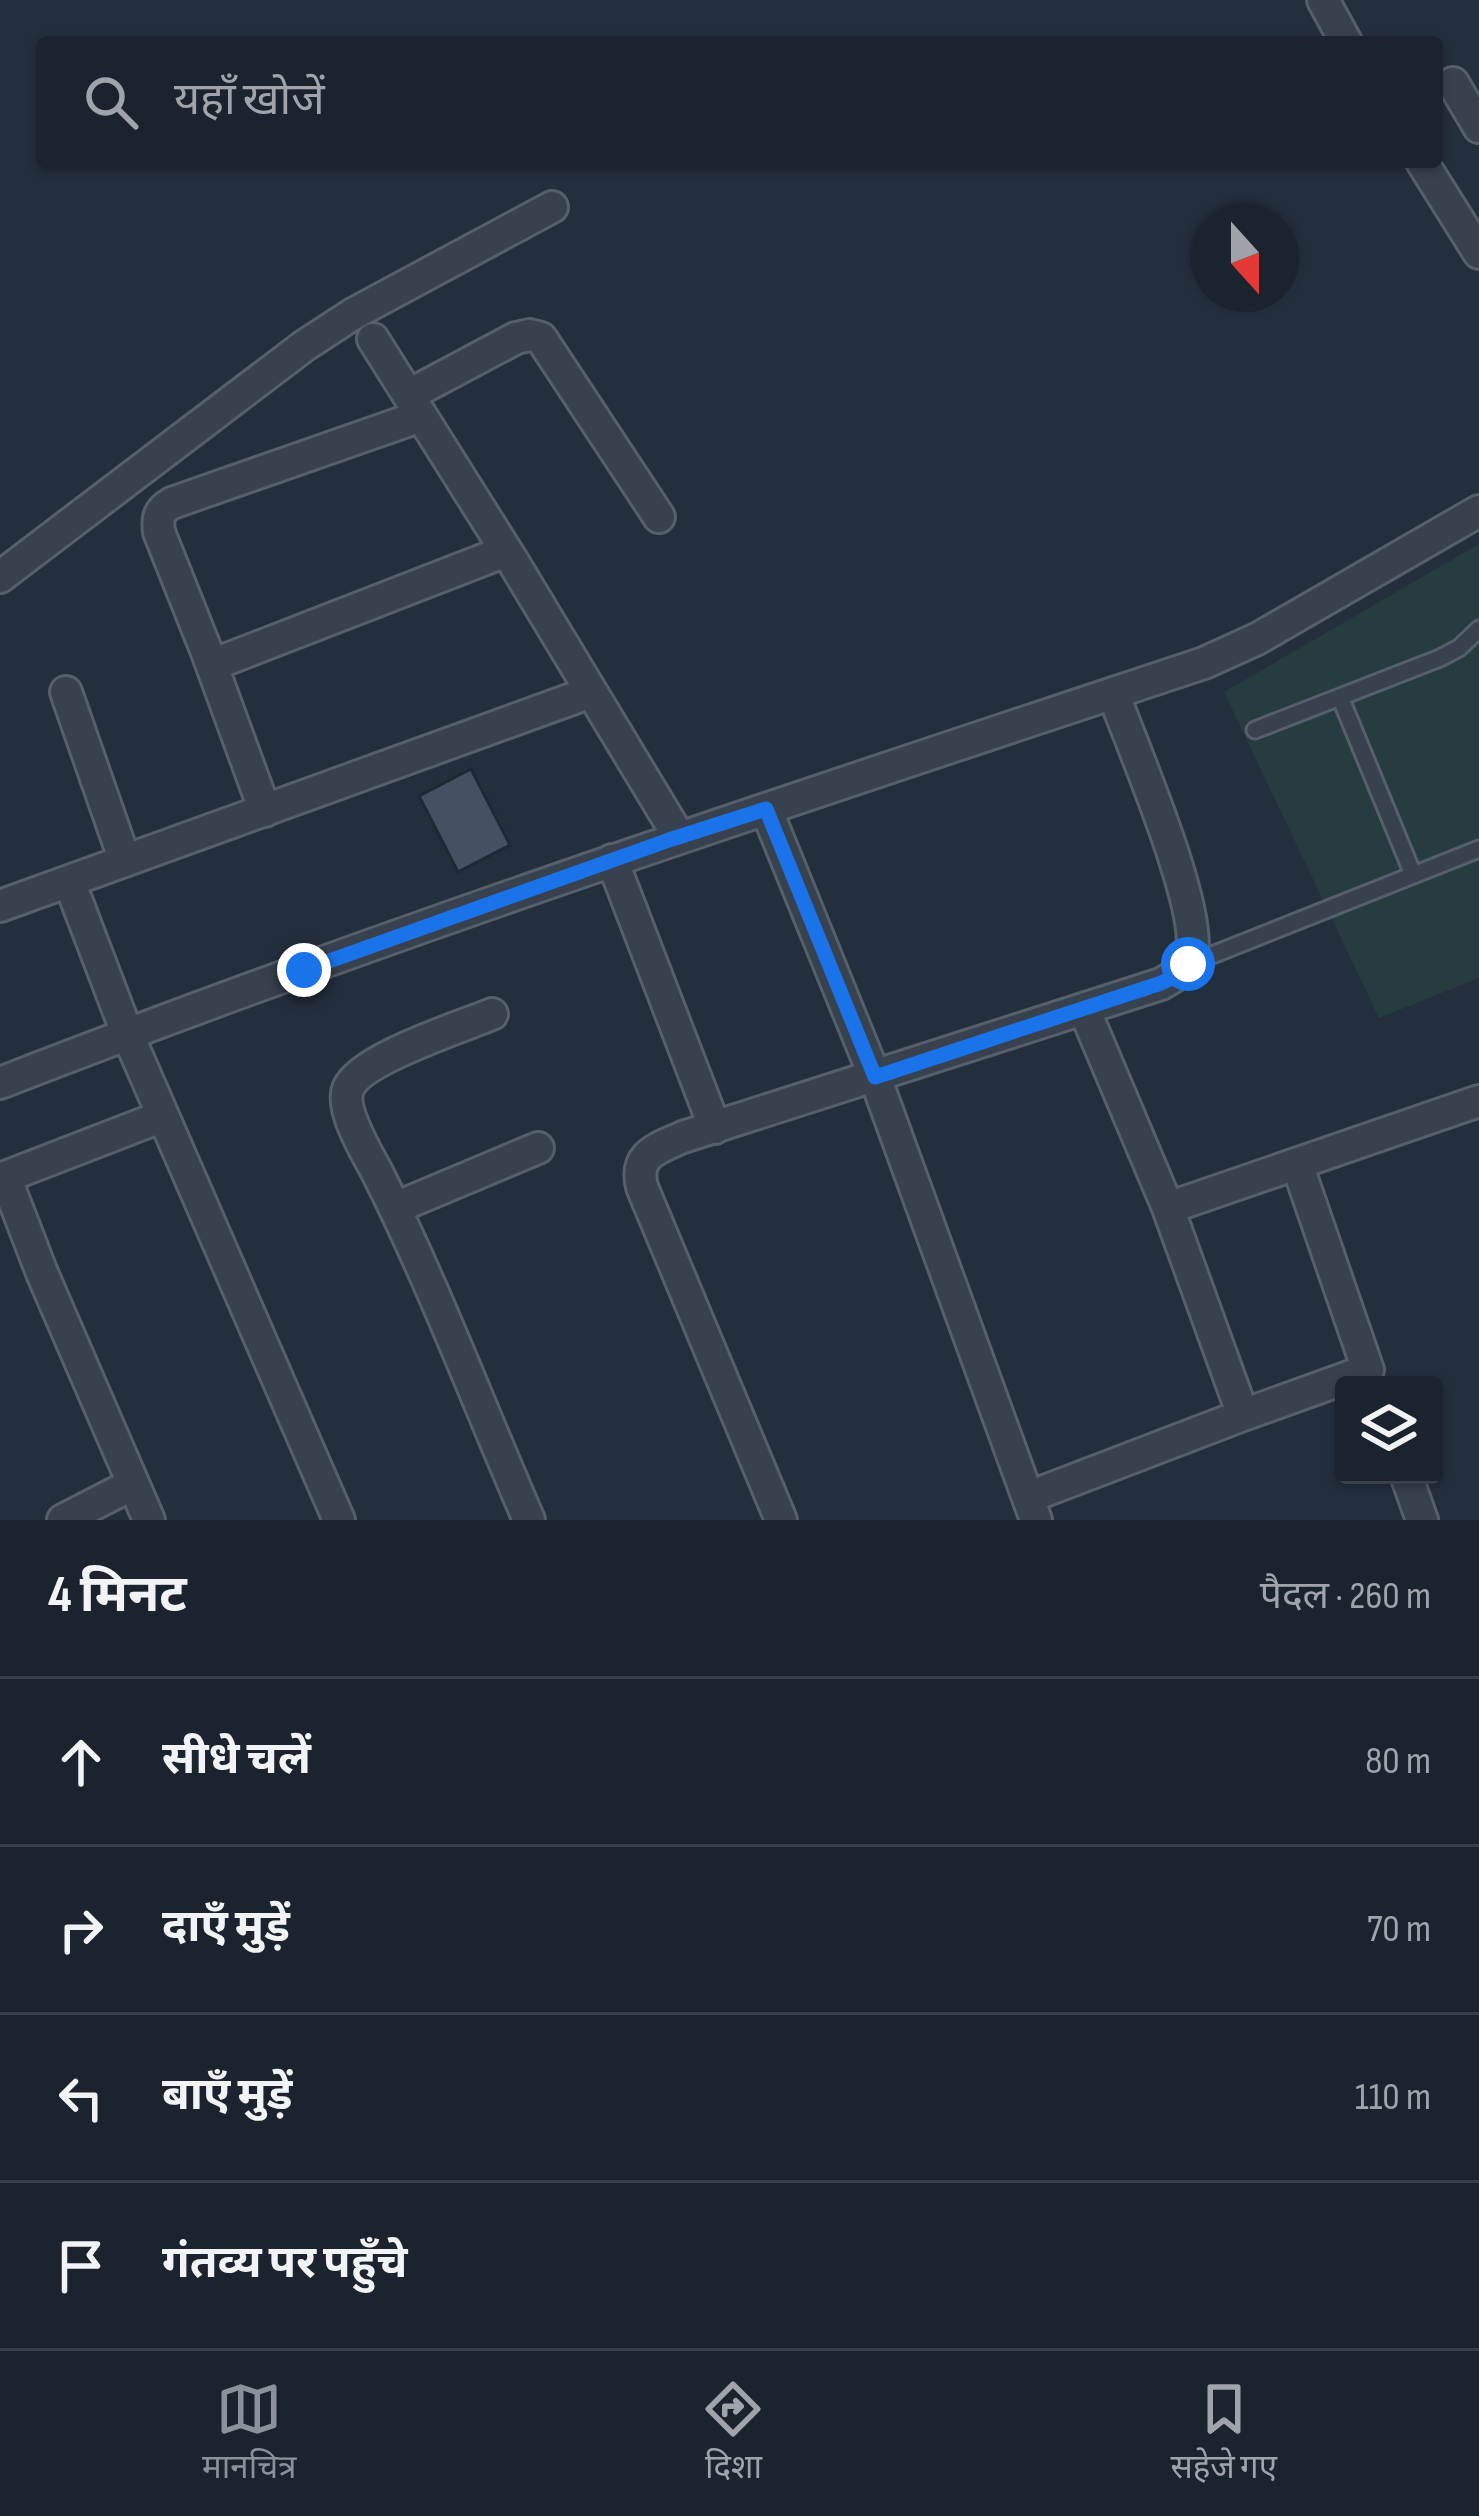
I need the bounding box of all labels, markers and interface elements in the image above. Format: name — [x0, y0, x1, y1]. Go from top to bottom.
search box — [36, 36, 1443, 168]
icon: search — [78, 69, 144, 135]
text: यहाँ खोजें — [174, 73, 325, 128]
north arrow — [1191, 204, 1299, 312]
route start — [1161, 937, 1215, 991]
route end — [277, 943, 331, 997]
map controls — [1335, 1376, 1443, 1484]
button: layers — [1335, 1376, 1443, 1484]
text: 4 मिनट — [48, 1565, 187, 1626]
text: पैदल · 260 m — [1260, 1573, 1431, 1620]
icon: ahead — [48, 1729, 114, 1795]
text: सीधे चलें — [162, 1732, 311, 1787]
text: 80 m — [1365, 1738, 1431, 1785]
icon: right — [48, 1897, 114, 1963]
text: दाएँ मुड़ें — [162, 1900, 290, 1955]
text: 70 m — [1367, 1906, 1431, 1953]
icon: left — [48, 2065, 114, 2131]
text: बाएँ मुड़ें — [162, 2068, 292, 2123]
text: 110 m — [1355, 2074, 1431, 2121]
icon: arrive — [48, 2233, 114, 2299]
text: गंतव्य पर पहुँचे — [162, 2236, 407, 2291]
tab: मानचित्र — [202, 2376, 296, 2491]
tab: दिशा — [700, 2376, 766, 2491]
tab: सहेजे गए — [1171, 2376, 1277, 2491]

